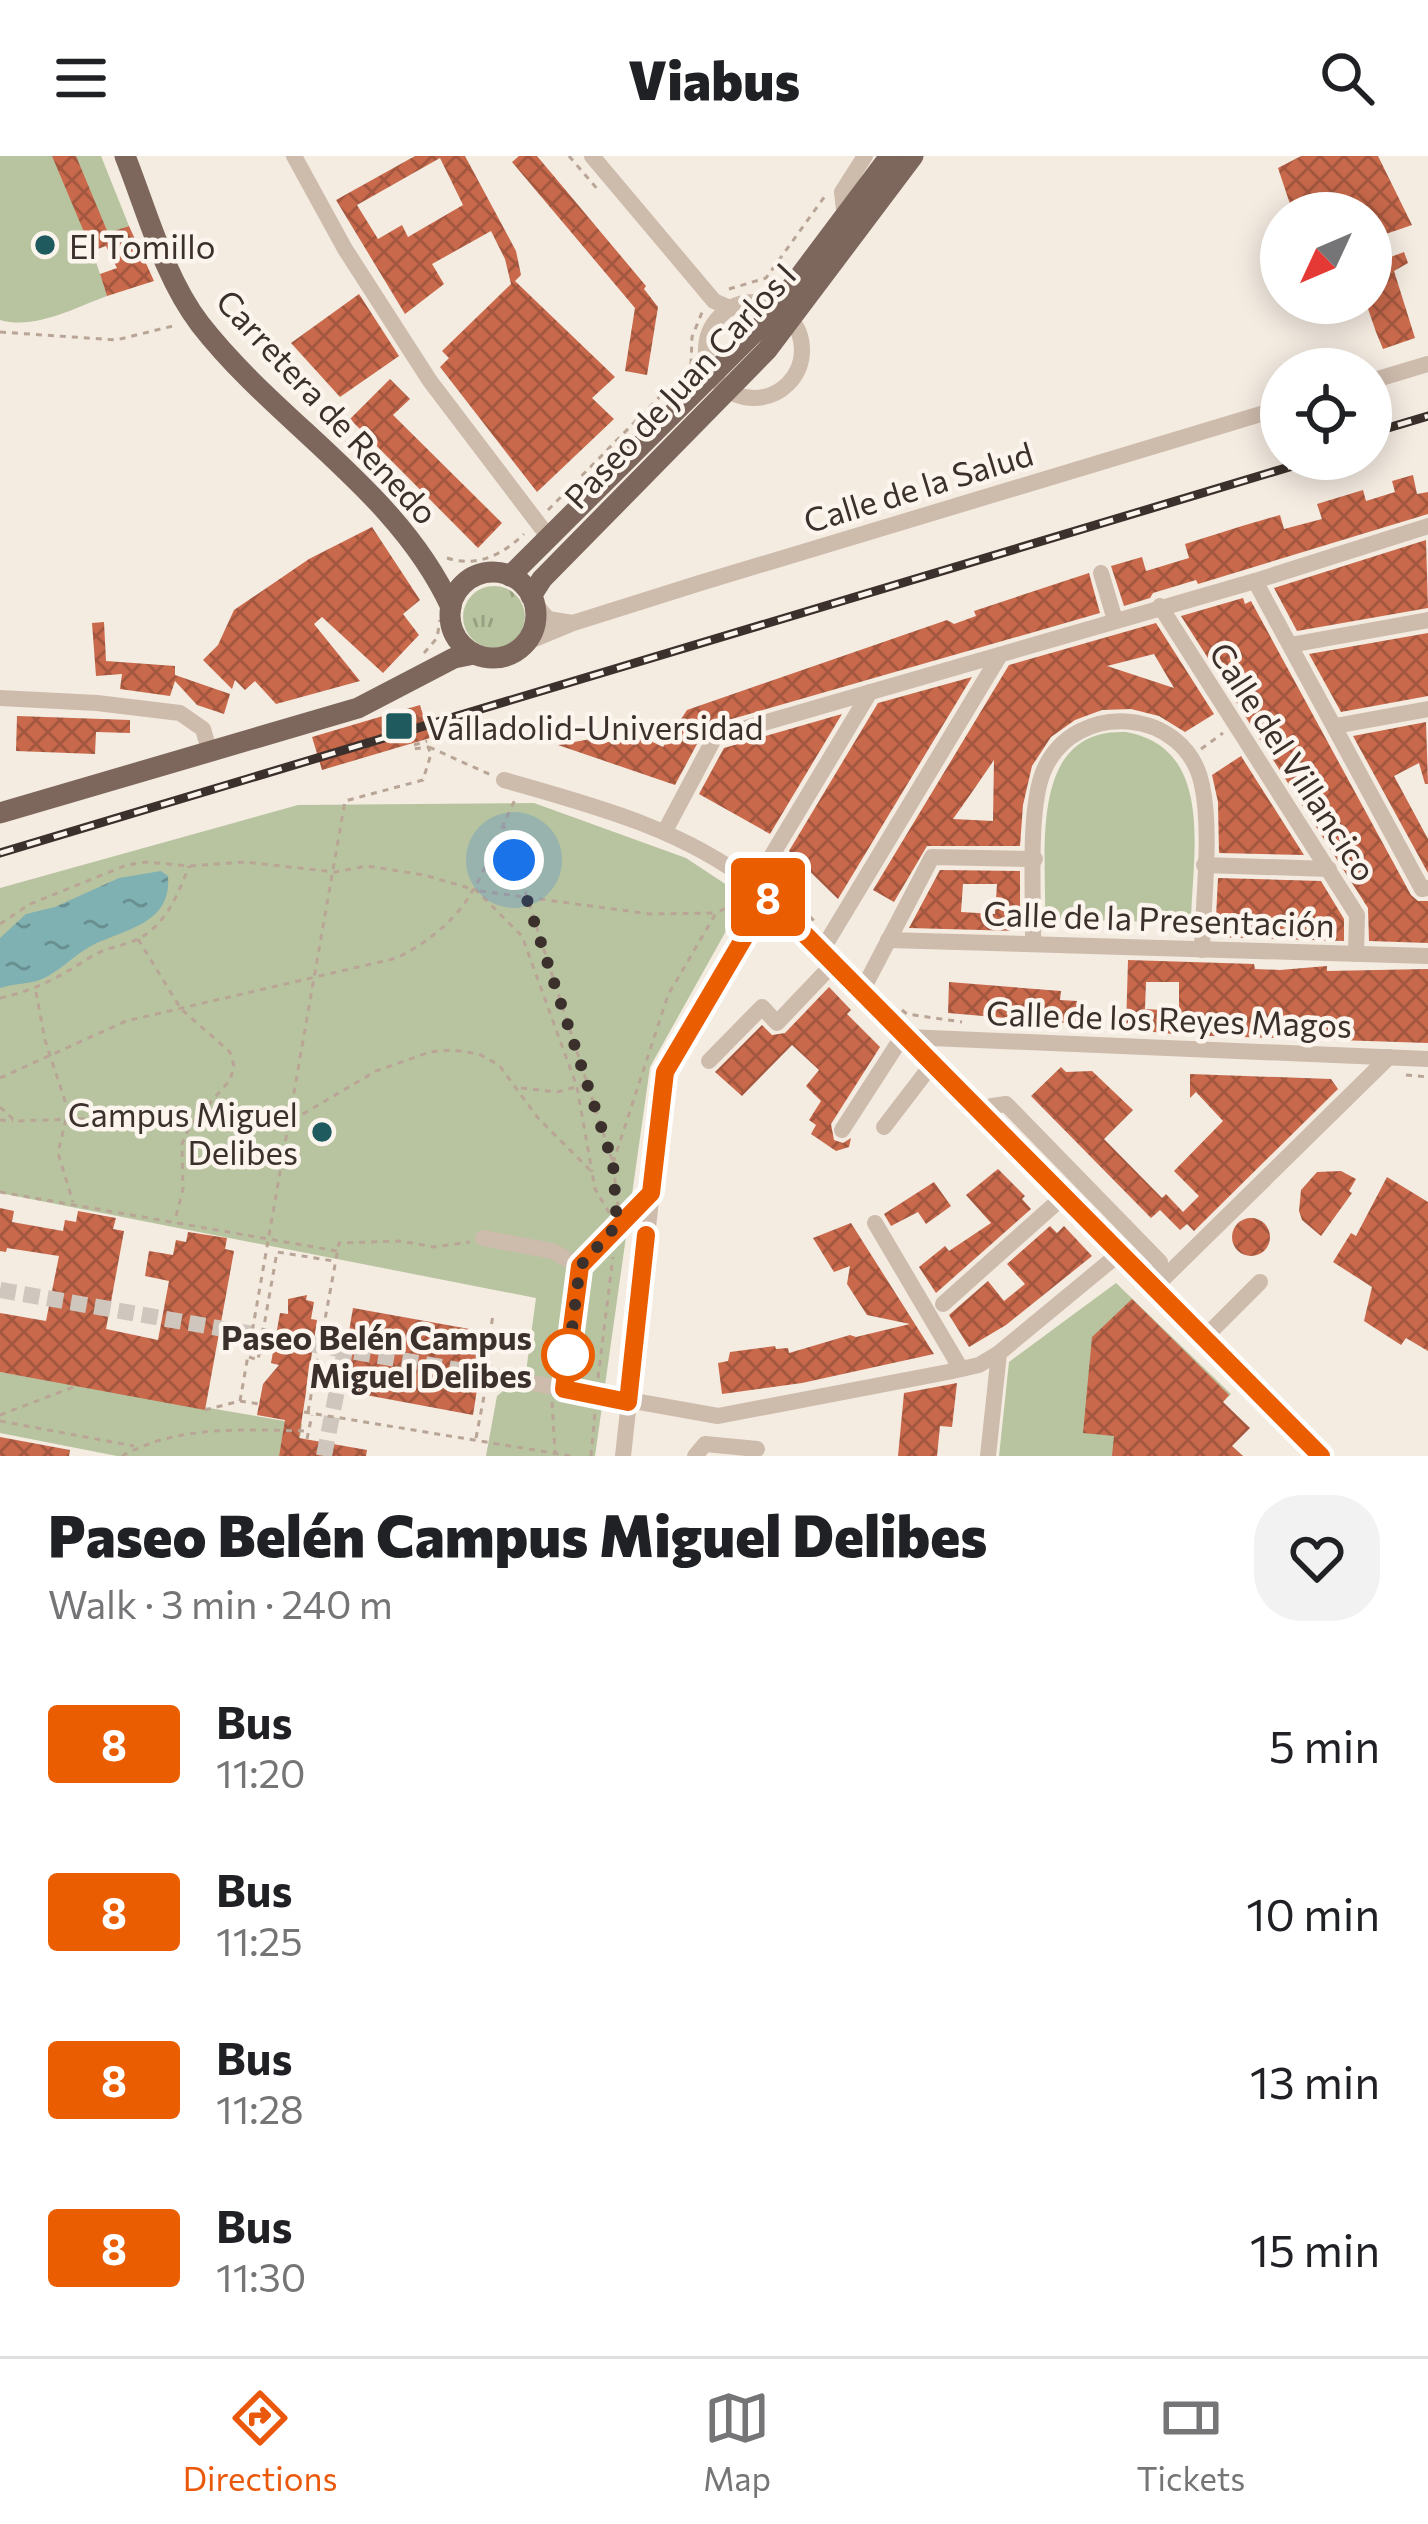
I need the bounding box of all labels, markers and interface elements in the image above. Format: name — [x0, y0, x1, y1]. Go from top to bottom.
icon: menu — [48, 45, 114, 111]
text: Viabus — [628, 45, 800, 111]
icon: search — [1314, 45, 1380, 111]
north arrow — [1260, 192, 1392, 324]
map controls — [1260, 192, 1392, 480]
place label: El Tomillo — [69, 225, 215, 266]
marker: El Tomillo — [32, 232, 58, 258]
street label: Paseo de Juan Carlos I — [555, 254, 803, 516]
street label: Carretera de Renedo — [209, 280, 447, 532]
button: locate — [1260, 348, 1392, 480]
street label: Calle de la Salud — [798, 432, 1038, 540]
street label: Calle del Villancico — [1202, 634, 1386, 888]
place label: Valladolid-Universidad — [426, 706, 764, 747]
marker: Valladolid-Universidad — [383, 710, 415, 742]
your location — [484, 830, 544, 890]
line badge: 8 — [729, 858, 807, 936]
text: 8 — [755, 871, 781, 923]
street label: Calle de la Presentación — [983, 891, 1335, 945]
street label: Calle de los Reyes Magos — [985, 991, 1353, 1045]
place label: Campus Miguel Delibes — [68, 1093, 298, 1172]
marker: Campus Miguel Delibes — [309, 1119, 335, 1145]
place label: Paseo Belén Campus Miguel Delibes — [221, 1316, 532, 1395]
marker: Paseo Belén Campus Miguel Delibes — [543, 1330, 593, 1380]
button: heart — [1254, 1495, 1380, 1621]
text: Paseo Belén Campus Miguel Delibes — [48, 1499, 987, 1569]
text: Walk · 3 min · 240 m — [48, 1579, 393, 1627]
text: Bus — [216, 1693, 292, 1748]
text: 5 min — [1269, 1717, 1380, 1772]
text: 8 — [101, 1718, 127, 1770]
text: 11:20 — [216, 1748, 306, 1796]
text: Bus — [216, 1861, 292, 1916]
text: 10 min — [1246, 1885, 1380, 1940]
text: 8 — [101, 1886, 127, 1938]
text: 11:25 — [216, 1916, 303, 1964]
text: Bus — [216, 2029, 292, 2084]
text: 13 min — [1250, 2053, 1380, 2108]
text: 8 — [101, 2054, 127, 2106]
text: 11:28 — [216, 2084, 304, 2132]
text: Bus — [216, 2197, 292, 2252]
text: 15 min — [1250, 2221, 1380, 2276]
text: 8 — [101, 2222, 127, 2274]
text: 11:30 — [216, 2252, 306, 2300]
tab: Directions — [183, 2385, 338, 2498]
tab: Map — [703, 2385, 771, 2498]
tab: Tickets — [1136, 2385, 1245, 2498]

